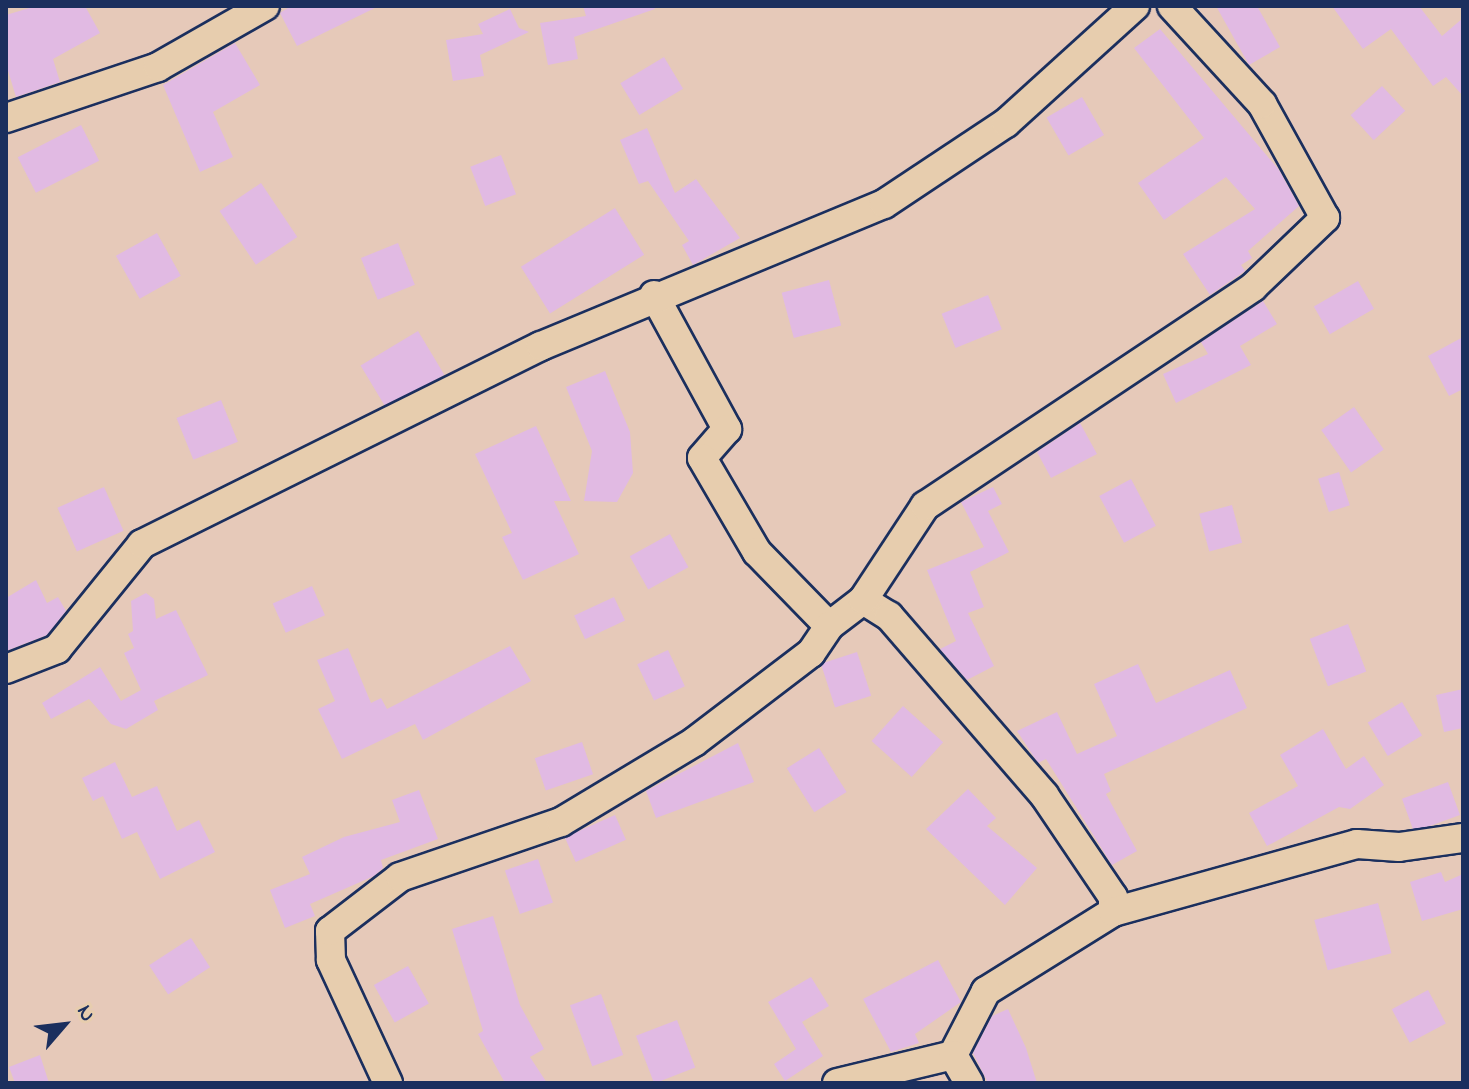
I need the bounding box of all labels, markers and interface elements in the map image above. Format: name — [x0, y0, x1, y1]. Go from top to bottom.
north arrow — [24, 985, 104, 1065]
text: N — [68, 1000, 103, 1028]

